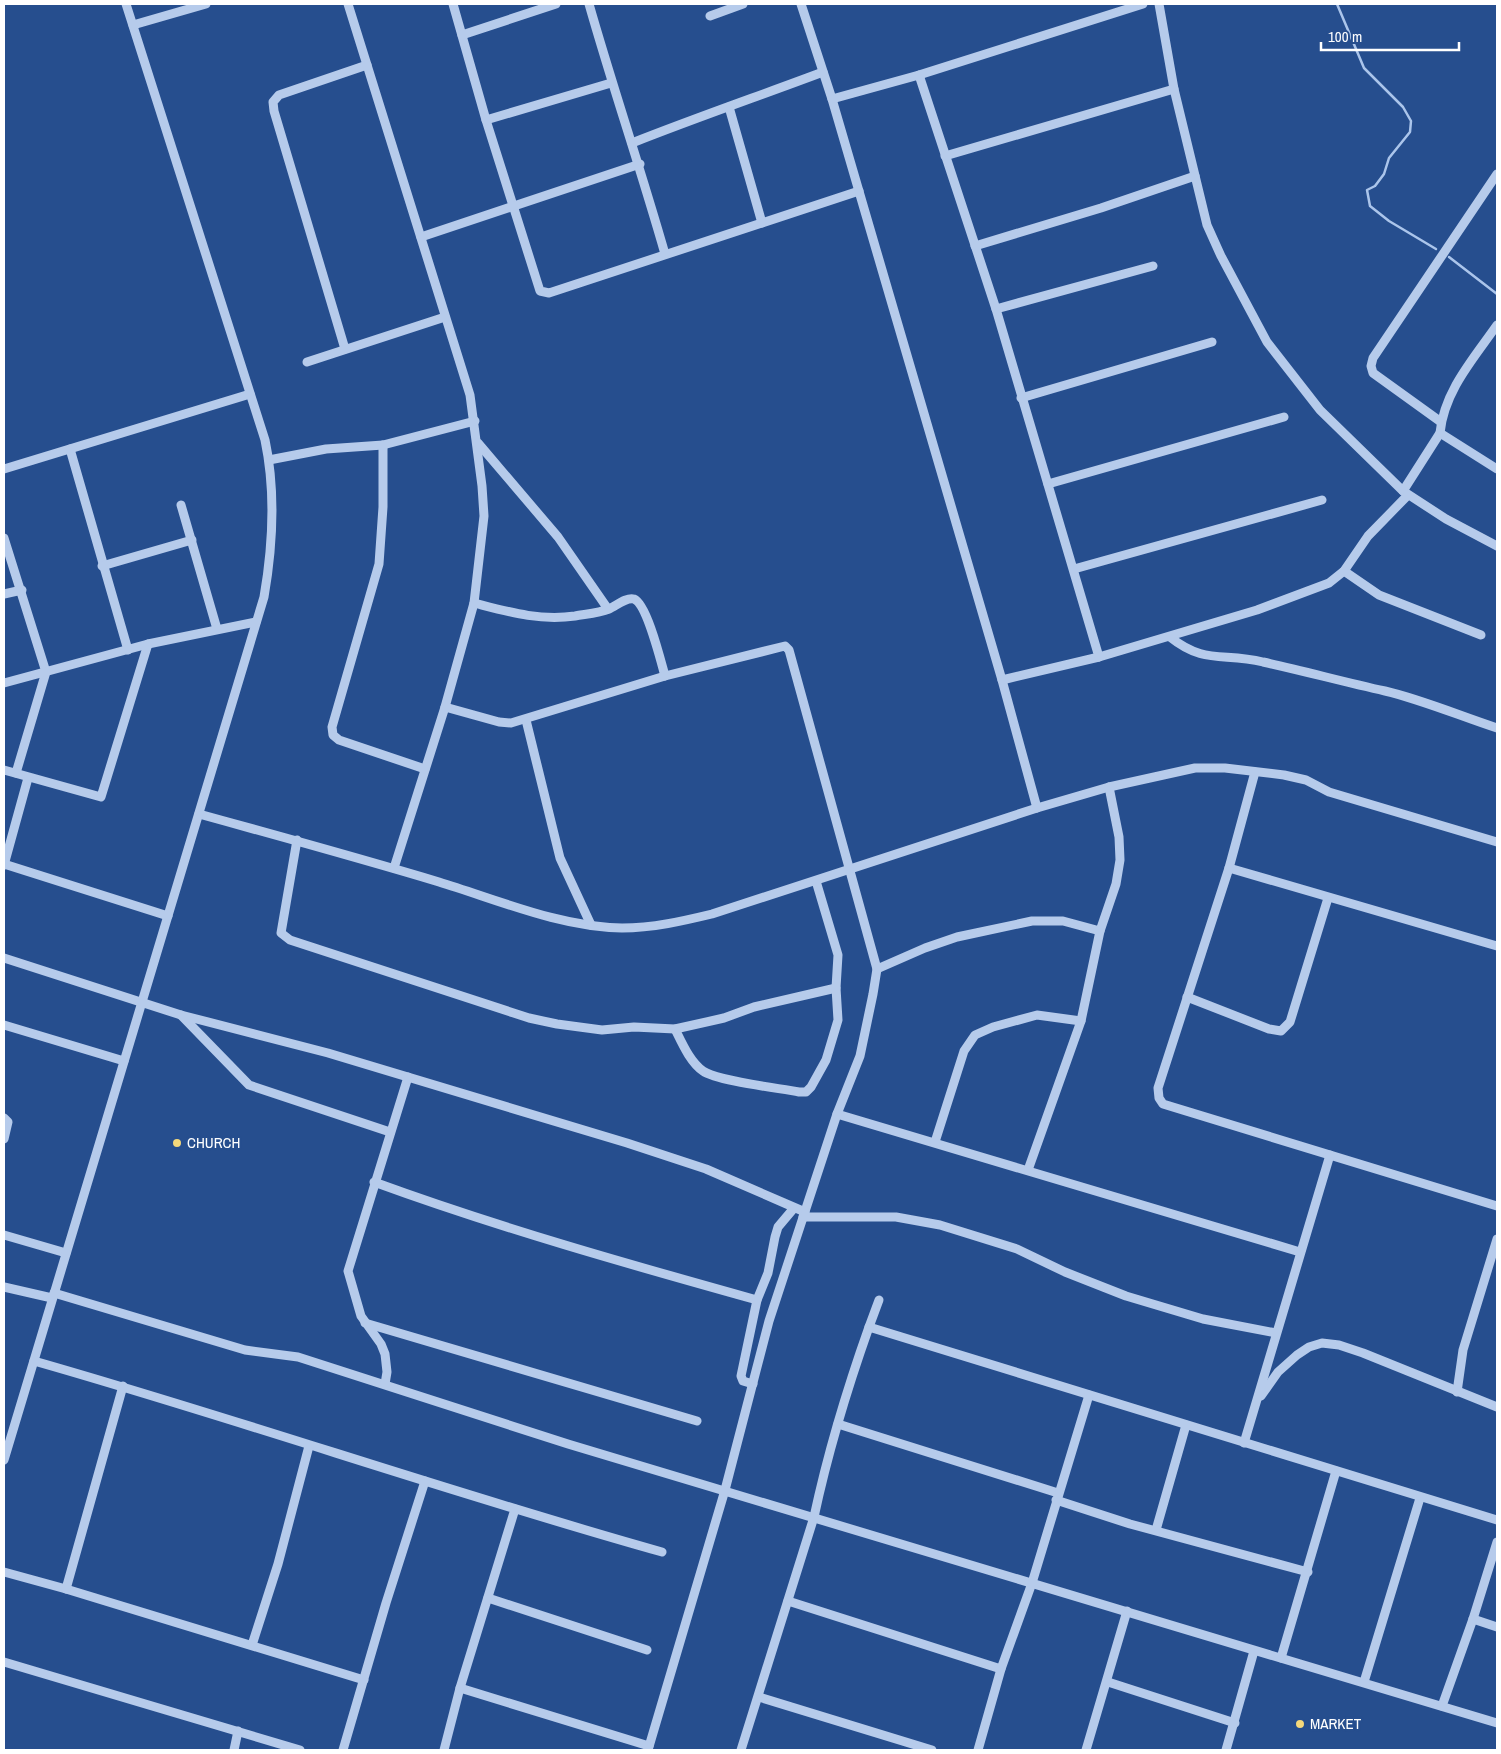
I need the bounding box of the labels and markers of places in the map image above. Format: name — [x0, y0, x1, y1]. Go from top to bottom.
place label: CHURCH — [187, 1132, 240, 1153]
marker: CHURCH — [171, 1137, 183, 1149]
place label: MARKET — [1310, 1713, 1362, 1734]
marker: MARKET — [1294, 1718, 1306, 1730]

